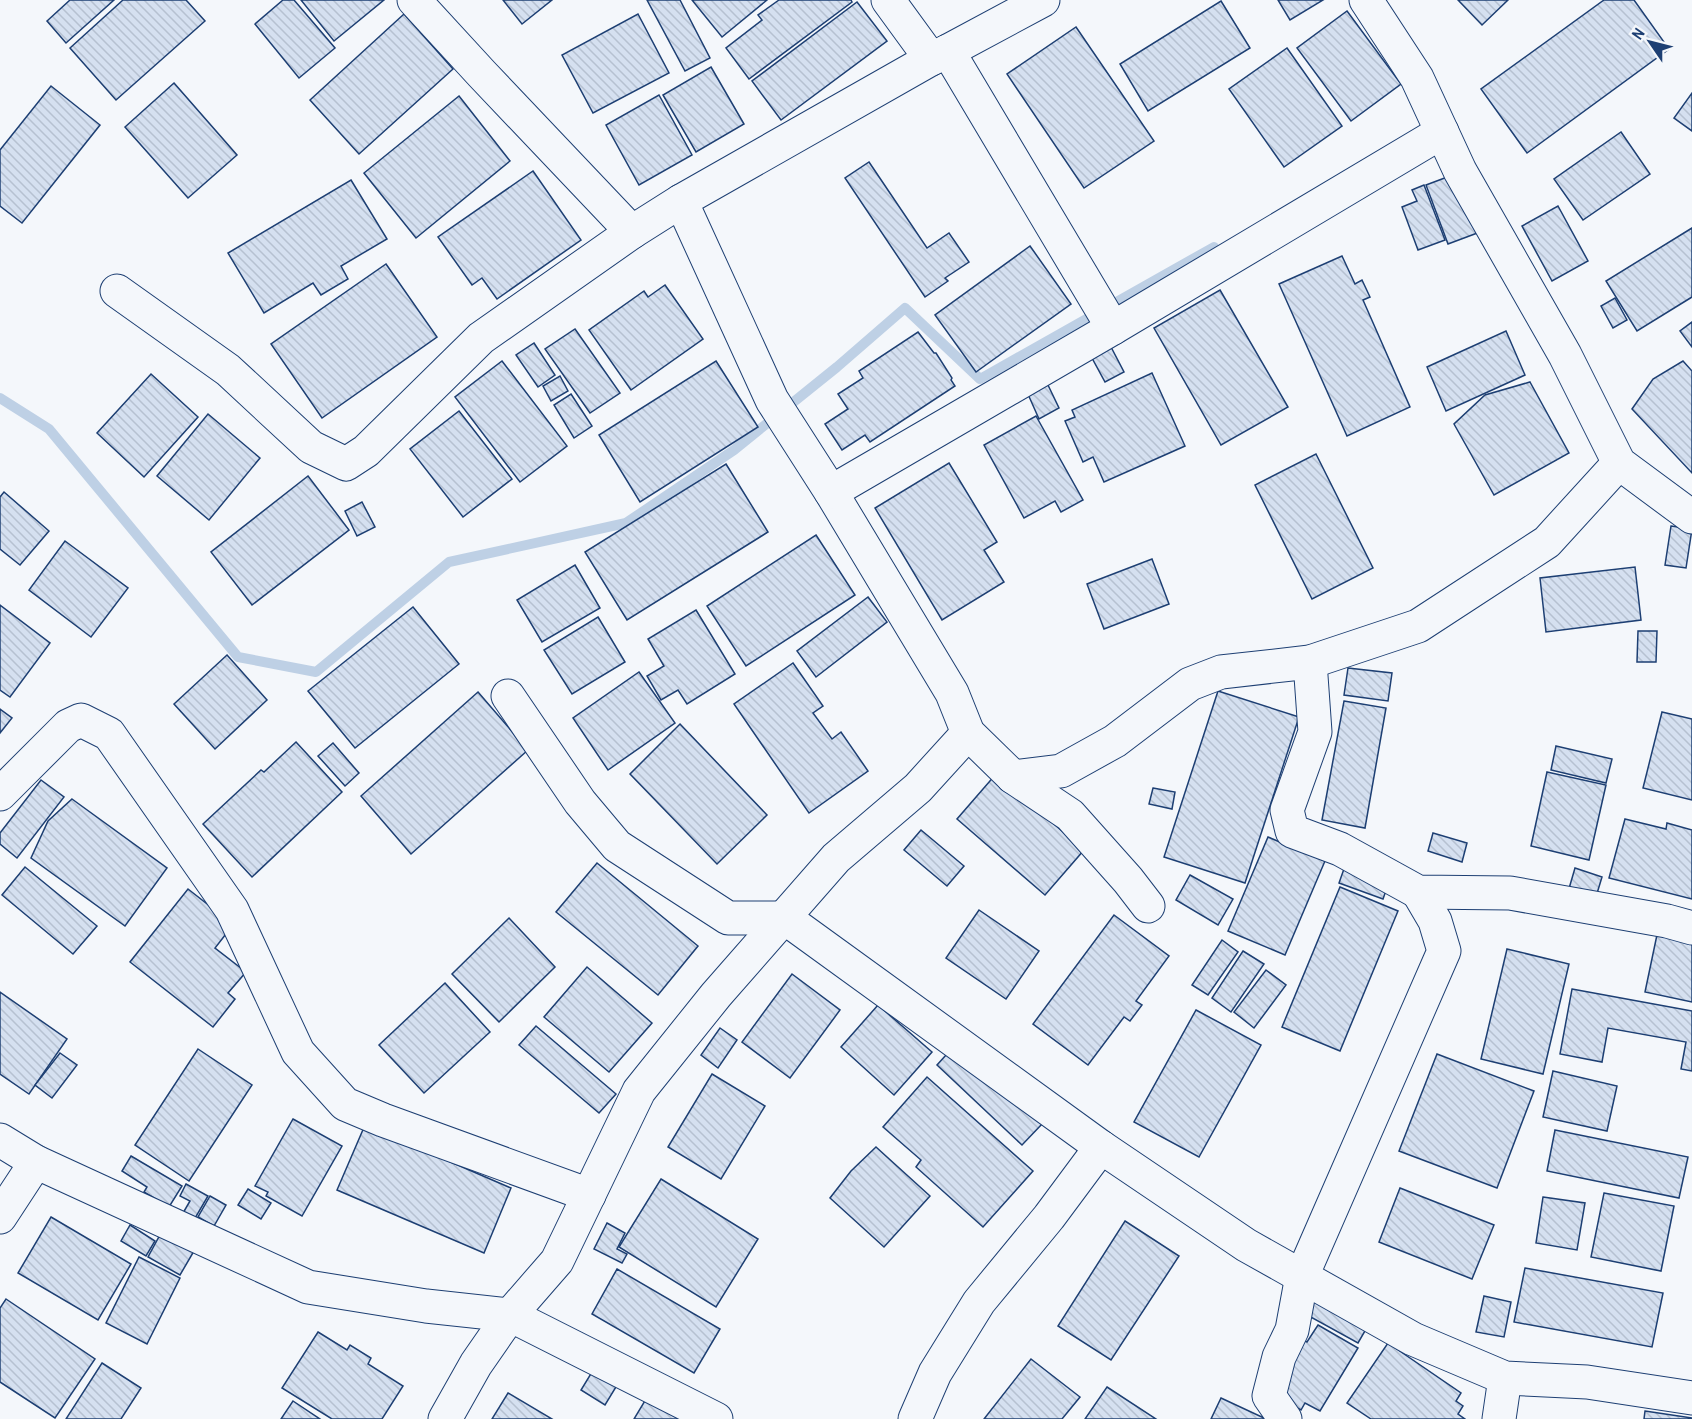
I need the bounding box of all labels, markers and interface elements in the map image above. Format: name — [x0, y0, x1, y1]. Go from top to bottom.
north arrow — [1620, 12, 1680, 72]
text: N — [1626, 23, 1649, 44]

